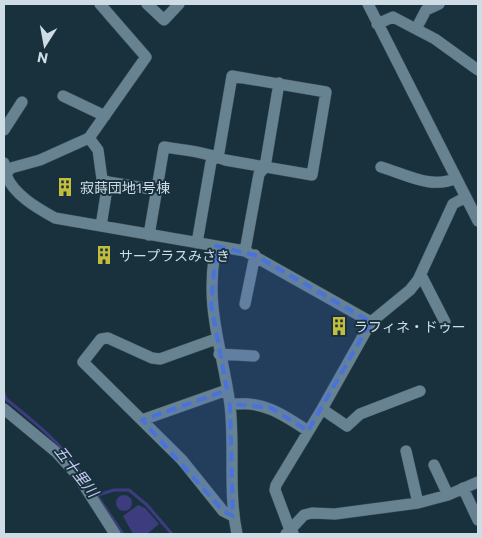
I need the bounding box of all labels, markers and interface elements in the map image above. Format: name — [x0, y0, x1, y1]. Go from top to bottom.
north arrow — [20, 20, 70, 70]
text: N — [36, 49, 49, 68]
building icon: 寂蒔団地1号棟 — [54, 176, 76, 198]
place label: 寂蒔団地1号棟 — [80, 179, 170, 196]
building icon: サープラスみさき — [93, 244, 115, 266]
place label: サープラスみさき — [119, 247, 230, 264]
building icon: ラフィネ・ドゥー — [328, 315, 350, 337]
place label: ラフィネ・ドゥー — [354, 318, 466, 335]
water label: 五十里川 — [51, 442, 104, 502]

